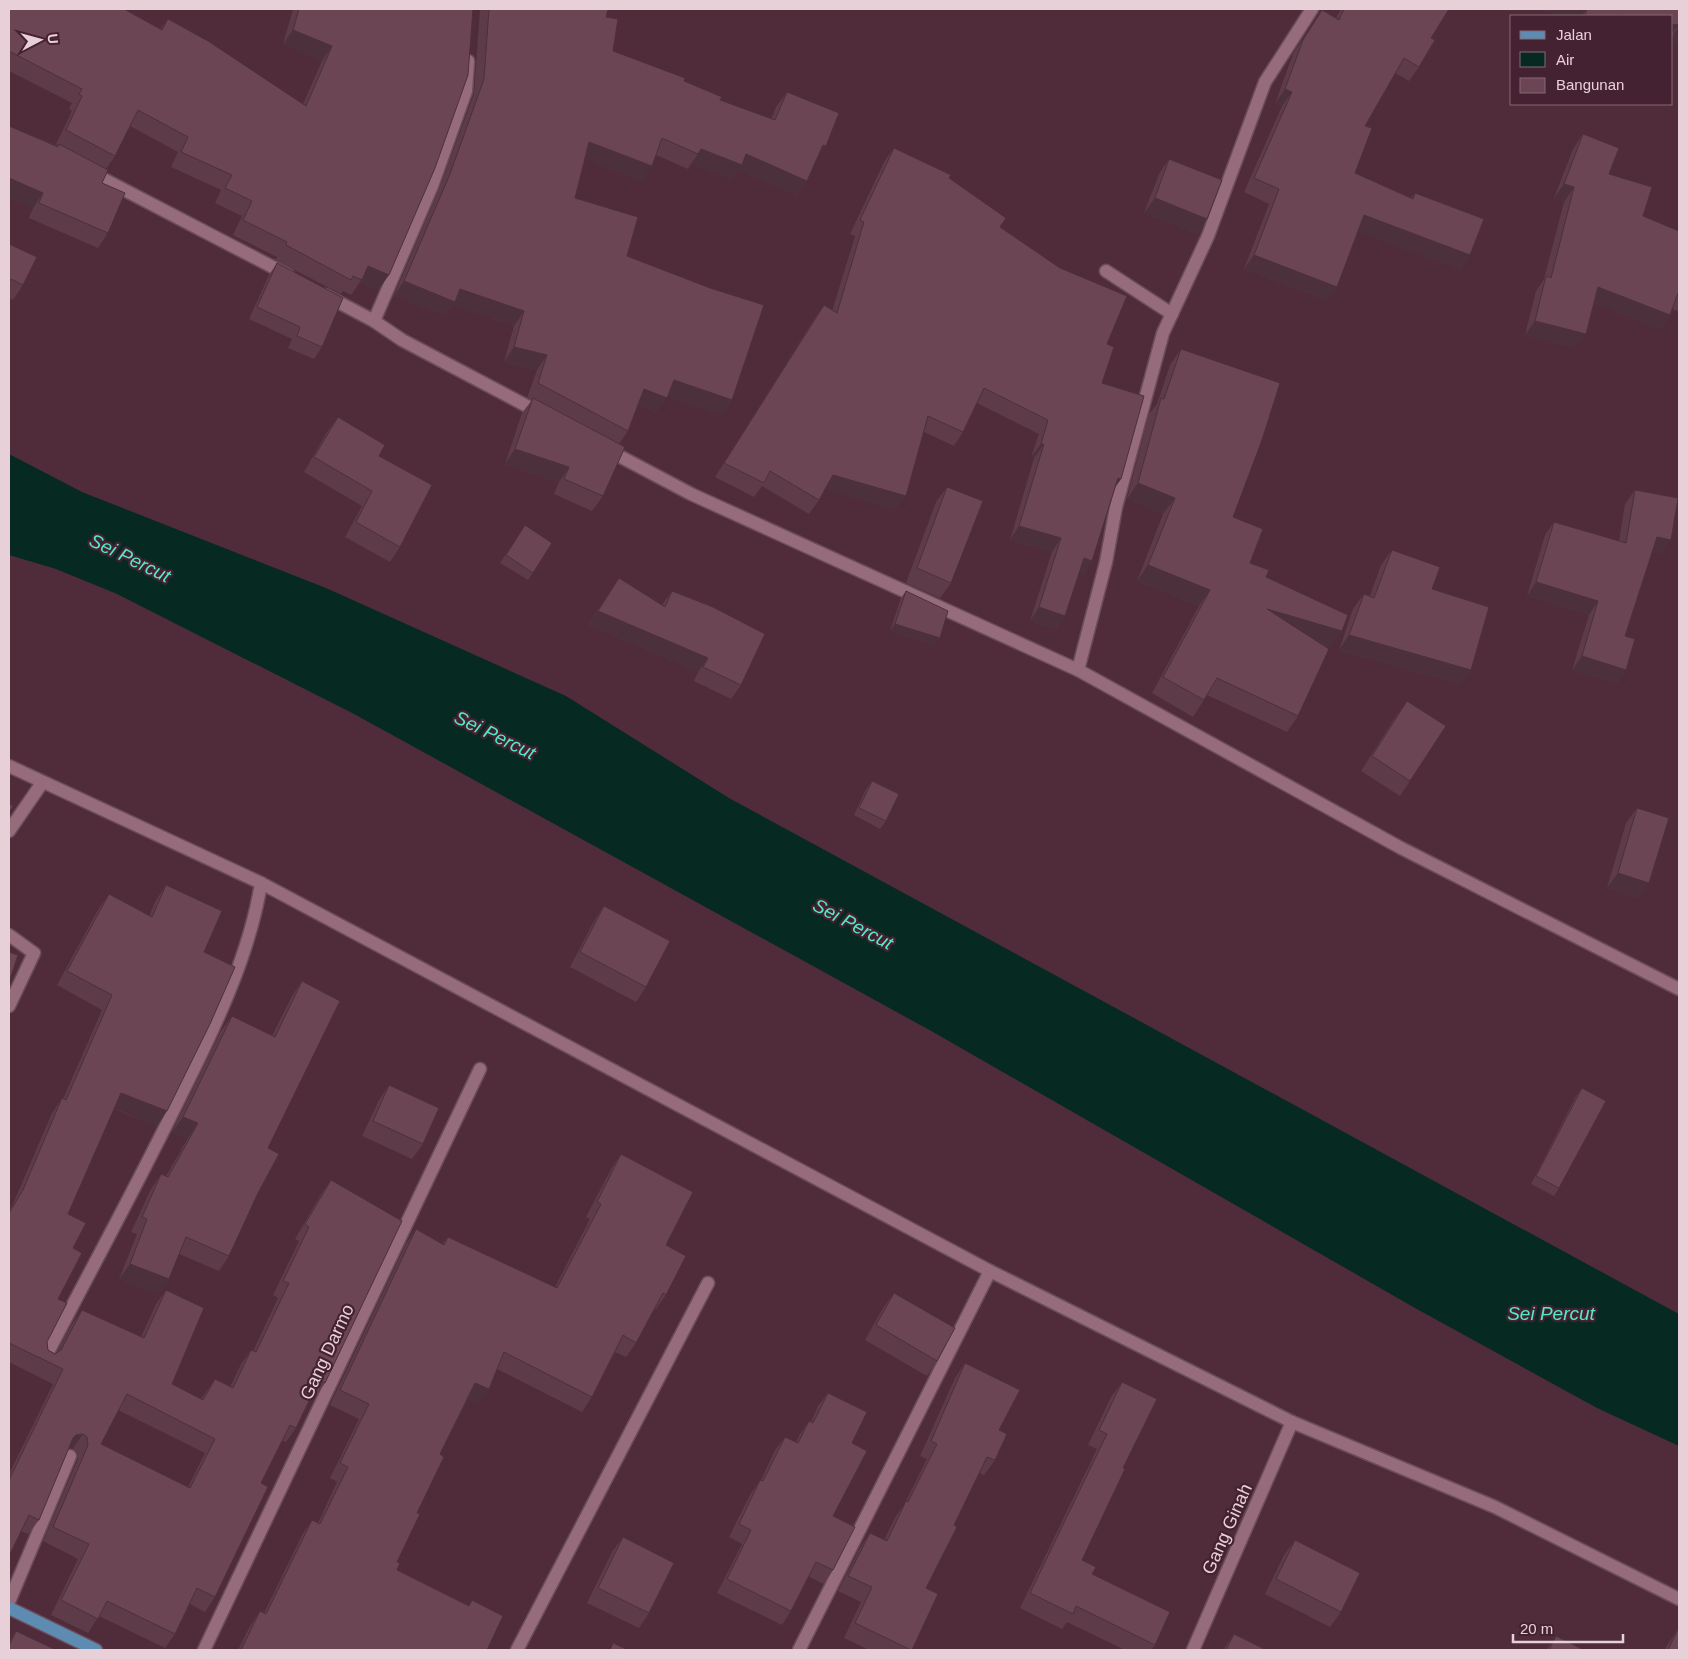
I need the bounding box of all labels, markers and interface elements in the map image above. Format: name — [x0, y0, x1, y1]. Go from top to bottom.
north arrow — [15, 15, 65, 65]
legend — [1510, 15, 1673, 105]
text: Jalan — [1556, 26, 1592, 43]
text: U — [44, 33, 61, 45]
text: Air — [1556, 51, 1574, 68]
text: Bangunan — [1556, 76, 1624, 93]
water label: Sei Percut — [86, 529, 175, 587]
water label: Sei Percut — [451, 706, 540, 764]
water label: Sei Percut — [809, 894, 897, 954]
street label: Gang Darmo — [296, 1301, 358, 1403]
water label: Sei Percut — [1507, 1303, 1596, 1324]
street label: Gang Ginah — [1198, 1481, 1256, 1577]
scale bar — [1513, 1612, 1623, 1644]
text: 20 m — [1520, 1620, 1553, 1637]

